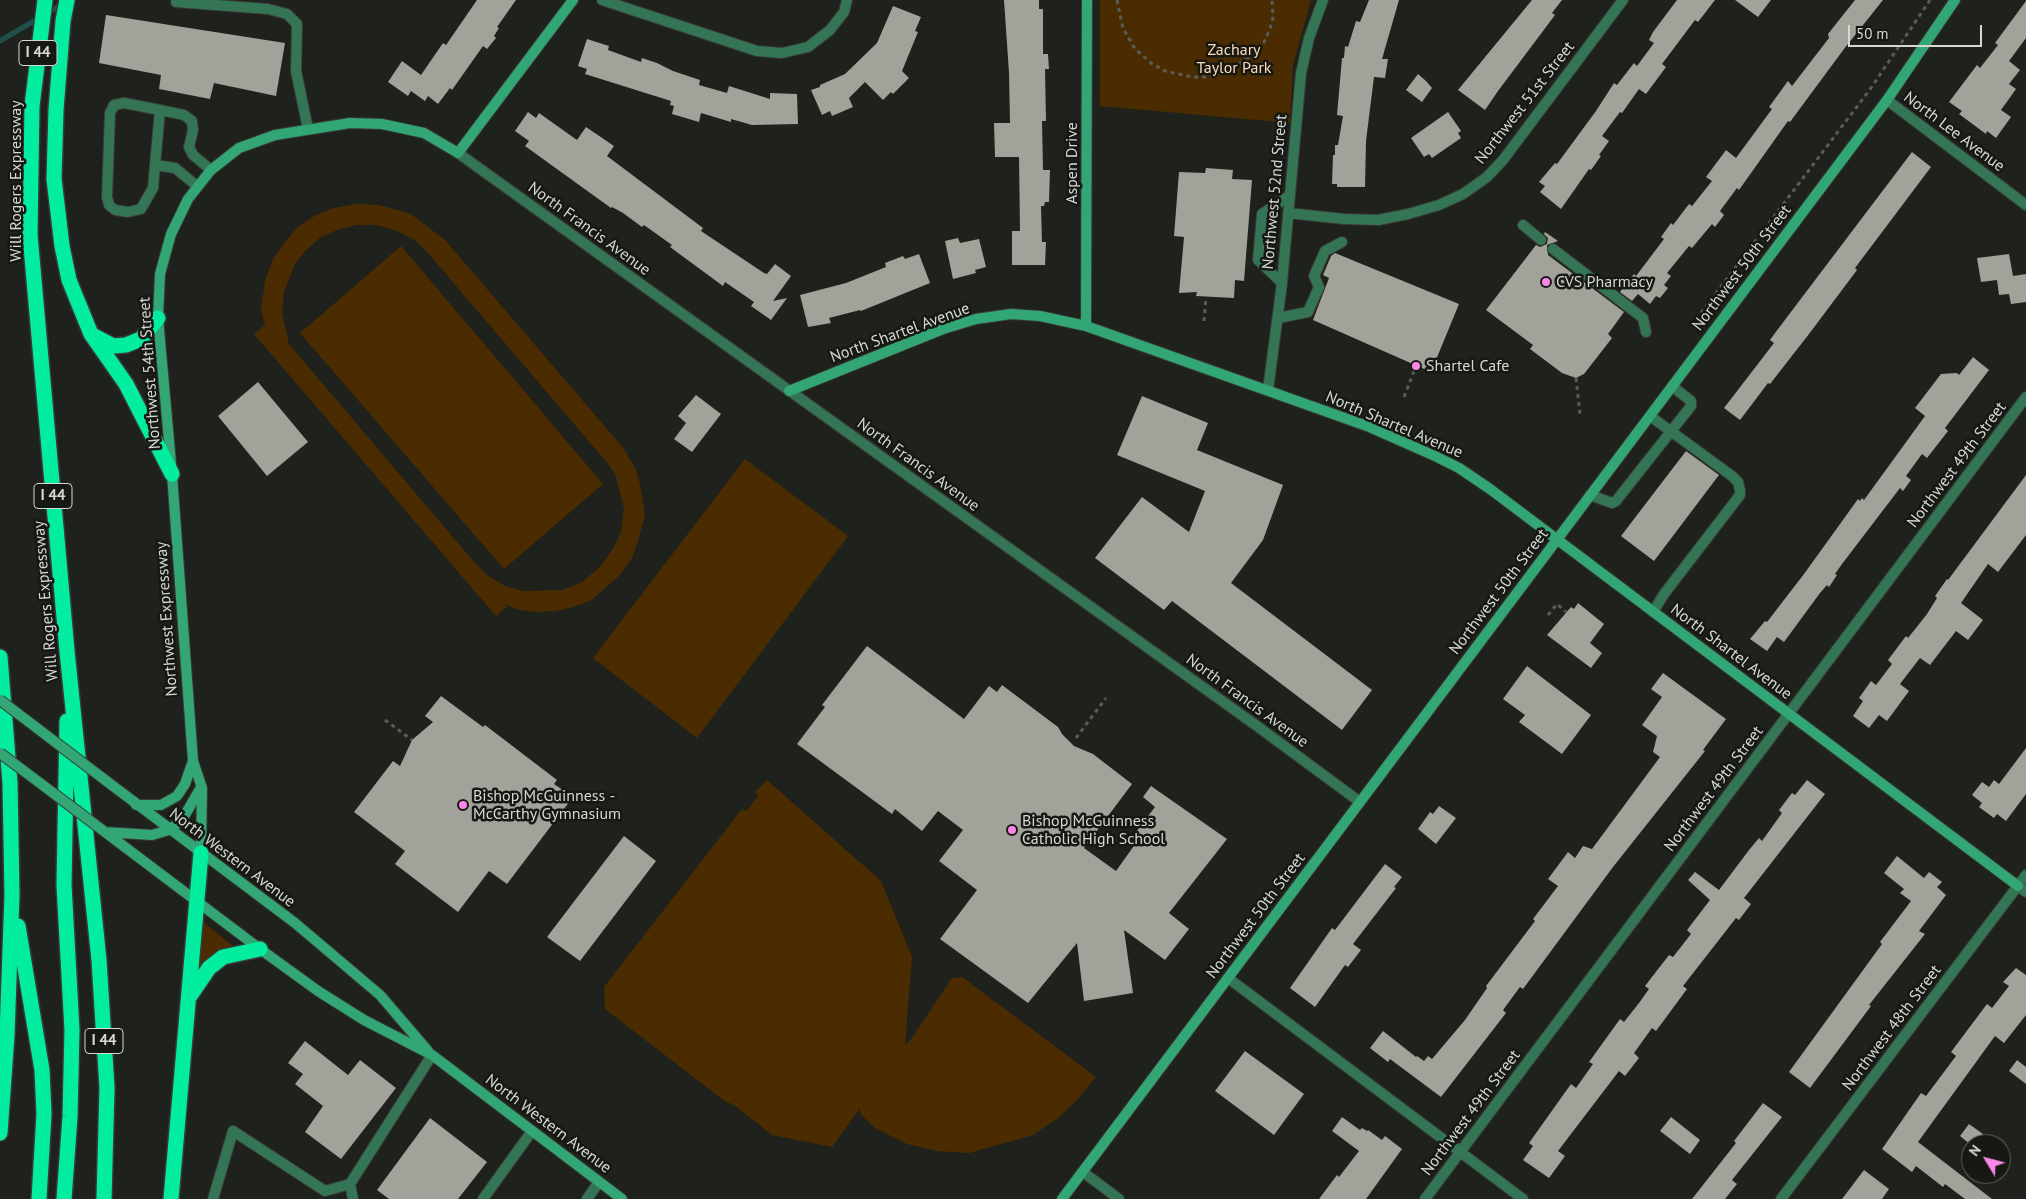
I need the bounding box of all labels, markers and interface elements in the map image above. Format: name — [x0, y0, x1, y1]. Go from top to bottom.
scale bar — [1851, 15, 1985, 47]
text: 50 m — [1856, 24, 1889, 43]
street label: Northwest 51st Street — [1471, 38, 1579, 168]
road number: I 44 — [19, 40, 57, 66]
park label: Zachary Taylor Park — [1197, 40, 1271, 78]
street label: North Lee Avenue — [1900, 88, 2008, 176]
street label: Will Rogers Expressway — [6, 100, 26, 262]
street label: Northwest 52nd Street — [1259, 114, 1291, 270]
street label: Aspen Drive — [1062, 122, 1082, 204]
street label: North Francis Avenue — [524, 178, 654, 280]
street label: Northwest 50th Street — [1688, 201, 1796, 335]
place label: CVS Pharmacy — [1556, 272, 1653, 292]
marker: CVS Pharmacy — [1540, 276, 1552, 288]
street label: Northwest 54th Street — [135, 296, 165, 450]
street label: North Shartel Avenue — [828, 299, 972, 367]
place label: Shartel Cafe — [1426, 356, 1509, 376]
marker: Shartel Cafe — [1410, 360, 1422, 372]
street label: North Shartel Avenue — [1323, 387, 1465, 463]
street label: Northwest 49th Street — [1903, 398, 2011, 532]
street label: North Francis Avenue — [853, 414, 983, 516]
road number: I 44 — [34, 484, 72, 508]
street label: Will Rogers Expressway — [29, 520, 63, 682]
street label: Northwest 50th Street — [1445, 525, 1553, 659]
street label: Northwest Expressway — [152, 541, 182, 697]
street label: North Shartel Avenue — [1666, 600, 1796, 704]
street label: North Francis Avenue — [1182, 650, 1312, 752]
street label: Northwest 49th Street — [1660, 722, 1768, 856]
place label: Bishop McGuinness - McCarthy Gymnasium — [473, 786, 621, 824]
marker: Bishop McGuinness - McCarthy Gymnasium — [457, 799, 469, 811]
street label: North Western Avenue — [165, 804, 299, 912]
place label: Bishop McGuinness Catholic High School — [1022, 811, 1165, 849]
marker: Bishop McGuinness Catholic High School — [1006, 824, 1018, 836]
street label: Northwest 50th Street — [1202, 849, 1310, 983]
street label: Northwest 48th Street — [1838, 961, 1946, 1095]
road number: I 44 — [85, 1028, 123, 1054]
street label: Northwest 49th Street — [1417, 1046, 1525, 1180]
street label: North Western Avenue — [481, 1070, 615, 1178]
north arrow — [1961, 1134, 2011, 1184]
text: N — [1965, 1141, 1985, 1160]

